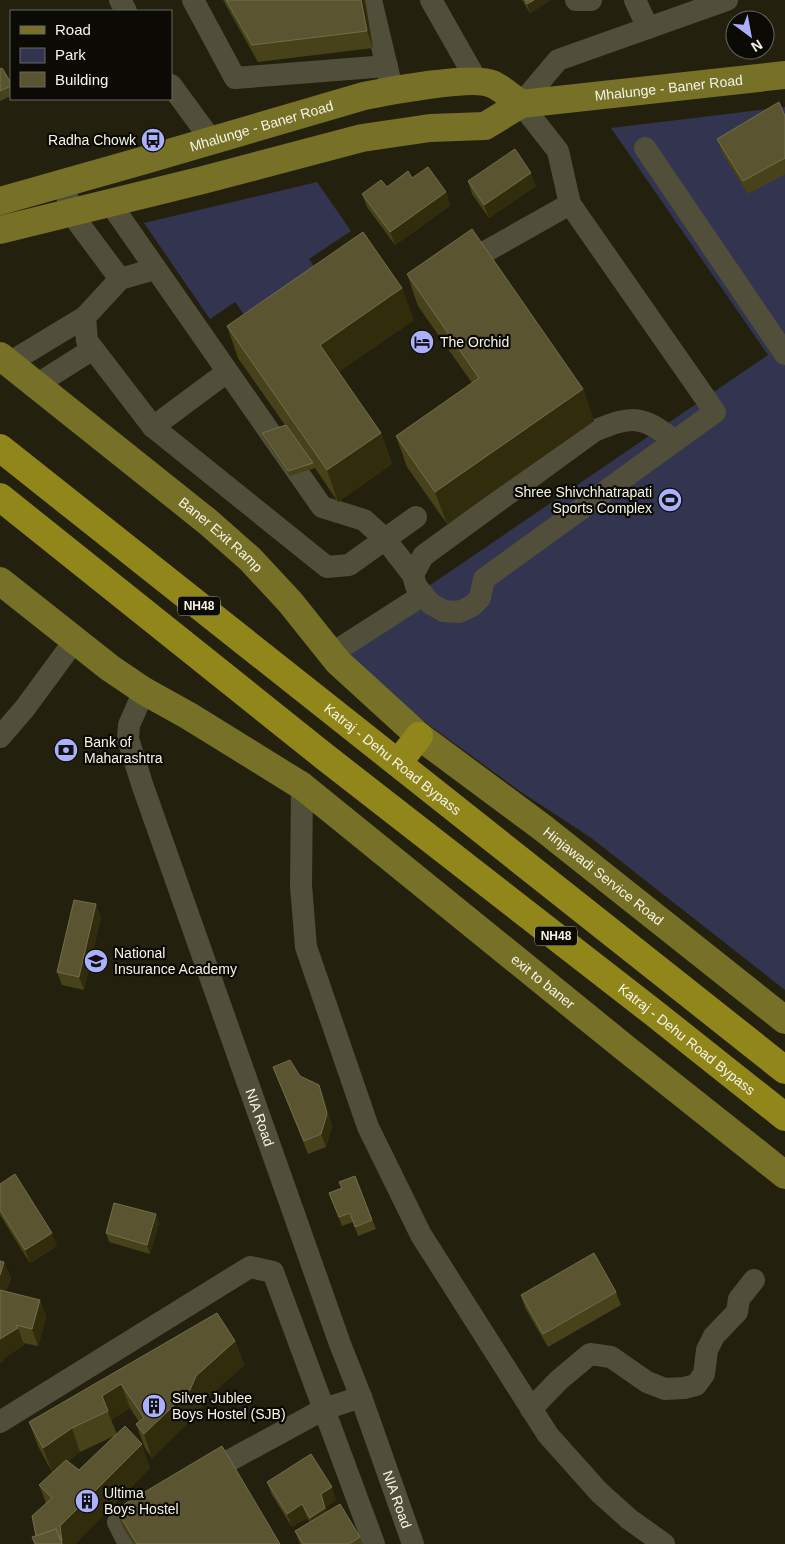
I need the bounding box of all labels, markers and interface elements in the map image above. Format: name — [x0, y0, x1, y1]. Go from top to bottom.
legend — [10, 10, 172, 100]
north arrow — [725, 10, 775, 60]
text: Road — [55, 21, 91, 38]
text: N — [748, 37, 765, 55]
text: Park — [55, 46, 86, 63]
text: Building — [55, 71, 108, 88]
street label: Mhalunge - Baner Road — [594, 72, 743, 104]
street label: Mhalunge - Baner Road — [188, 97, 335, 155]
bus stop icon: Radha Chowk — [140, 127, 166, 153]
place label: Radha Chowk — [48, 132, 137, 148]
hotel icon: The Orchid — [409, 329, 435, 355]
place label: The Orchid — [440, 334, 509, 350]
place label: Shree Shivchhatrapati Sports Complex — [514, 484, 652, 516]
sports icon: Shree Shivchhatrapati Sports Complex — [657, 487, 683, 513]
street label: Baner Exit Ramp — [176, 494, 266, 575]
road number: NH48 — [178, 596, 220, 616]
street label: Katraj - Dehu Road Bypass — [321, 700, 464, 818]
place label: Bank of Maharashtra — [84, 734, 163, 766]
bank icon: Bank of Maharashtra — [53, 737, 79, 763]
street label: Hinjawadi Service Road — [540, 823, 667, 929]
road number: NH48 — [535, 926, 577, 946]
place label: National Insurance Academy — [114, 945, 237, 977]
school or university icon: National Insurance Academy — [83, 948, 109, 974]
street label: exit to baner — [508, 951, 578, 1012]
street label: Katraj - Dehu Road Bypass — [615, 980, 758, 1098]
street label: NIA Road — [242, 1086, 277, 1148]
place label: Silver Jublee Boys Hostel (SJB) — [172, 1390, 286, 1422]
building icon: Silver Jublee Boys Hostel (SJB) — [141, 1393, 167, 1419]
street label: NIA Road — [380, 1469, 415, 1530]
place label: Ultima Boys Hostel — [104, 1485, 179, 1517]
building icon: Ultima Boys Hostel — [74, 1488, 100, 1514]

